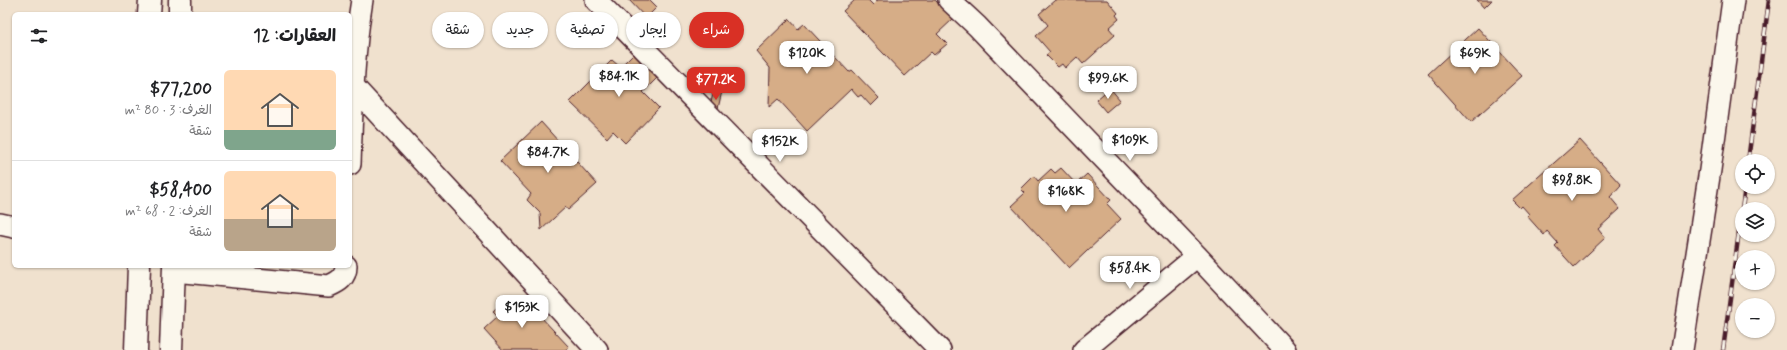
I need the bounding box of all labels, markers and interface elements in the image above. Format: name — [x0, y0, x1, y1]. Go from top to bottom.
chip: شقة — [432, 12, 484, 48]
chip: جديد — [492, 12, 548, 48]
chip: تصفية — [556, 12, 618, 48]
chip: إيجار — [626, 12, 681, 48]
chip: شراء — [689, 12, 744, 48]
icon: filters — [28, 25, 50, 47]
text: العقارات: 12 — [253, 25, 336, 47]
pin: $120K — [779, 41, 835, 75]
pin: $69K — [1451, 41, 1499, 75]
text: $120K — [788, 45, 826, 62]
text: $69K — [1459, 45, 1491, 62]
pin: $84.1K — [586, 64, 652, 98]
pin: $99.6K — [1075, 66, 1141, 100]
pin: $77.2K — [683, 67, 749, 101]
text: $84.1K — [599, 68, 639, 85]
text: $99.6K — [1088, 70, 1128, 87]
text: $77.2K — [696, 71, 736, 88]
text: $77,200 — [150, 78, 212, 100]
icon: home — [256, 86, 304, 134]
text: الغرف: 3 · 80 m² — [125, 102, 212, 119]
text: شقة — [189, 123, 212, 140]
pin: $109K — [1102, 128, 1158, 162]
pin: $152K — [752, 129, 808, 163]
text: $109K — [1112, 132, 1148, 149]
text: $152K — [761, 133, 799, 150]
pin: $84.7K — [515, 140, 581, 174]
text: $84.7K — [527, 144, 569, 161]
map controls — [1735, 154, 1775, 338]
button: locate — [1735, 154, 1775, 194]
pin: $98.8K — [1539, 168, 1605, 202]
text: $98.8K — [1552, 172, 1592, 189]
text: $58,400 — [150, 179, 212, 201]
pin: $168K — [1038, 179, 1094, 213]
text: $168K — [1048, 183, 1084, 200]
icon: home — [256, 187, 304, 235]
button: layers — [1735, 202, 1775, 242]
text: الغرف: 2 · 68 m² — [125, 203, 212, 220]
text: شقة — [189, 224, 212, 241]
button: + — [1735, 250, 1775, 290]
pin: $58.4K — [1097, 256, 1163, 290]
text: $58.4K — [1109, 260, 1151, 277]
pin: $153K — [494, 295, 550, 329]
button: − — [1735, 298, 1775, 338]
text: $153K — [505, 299, 539, 316]

